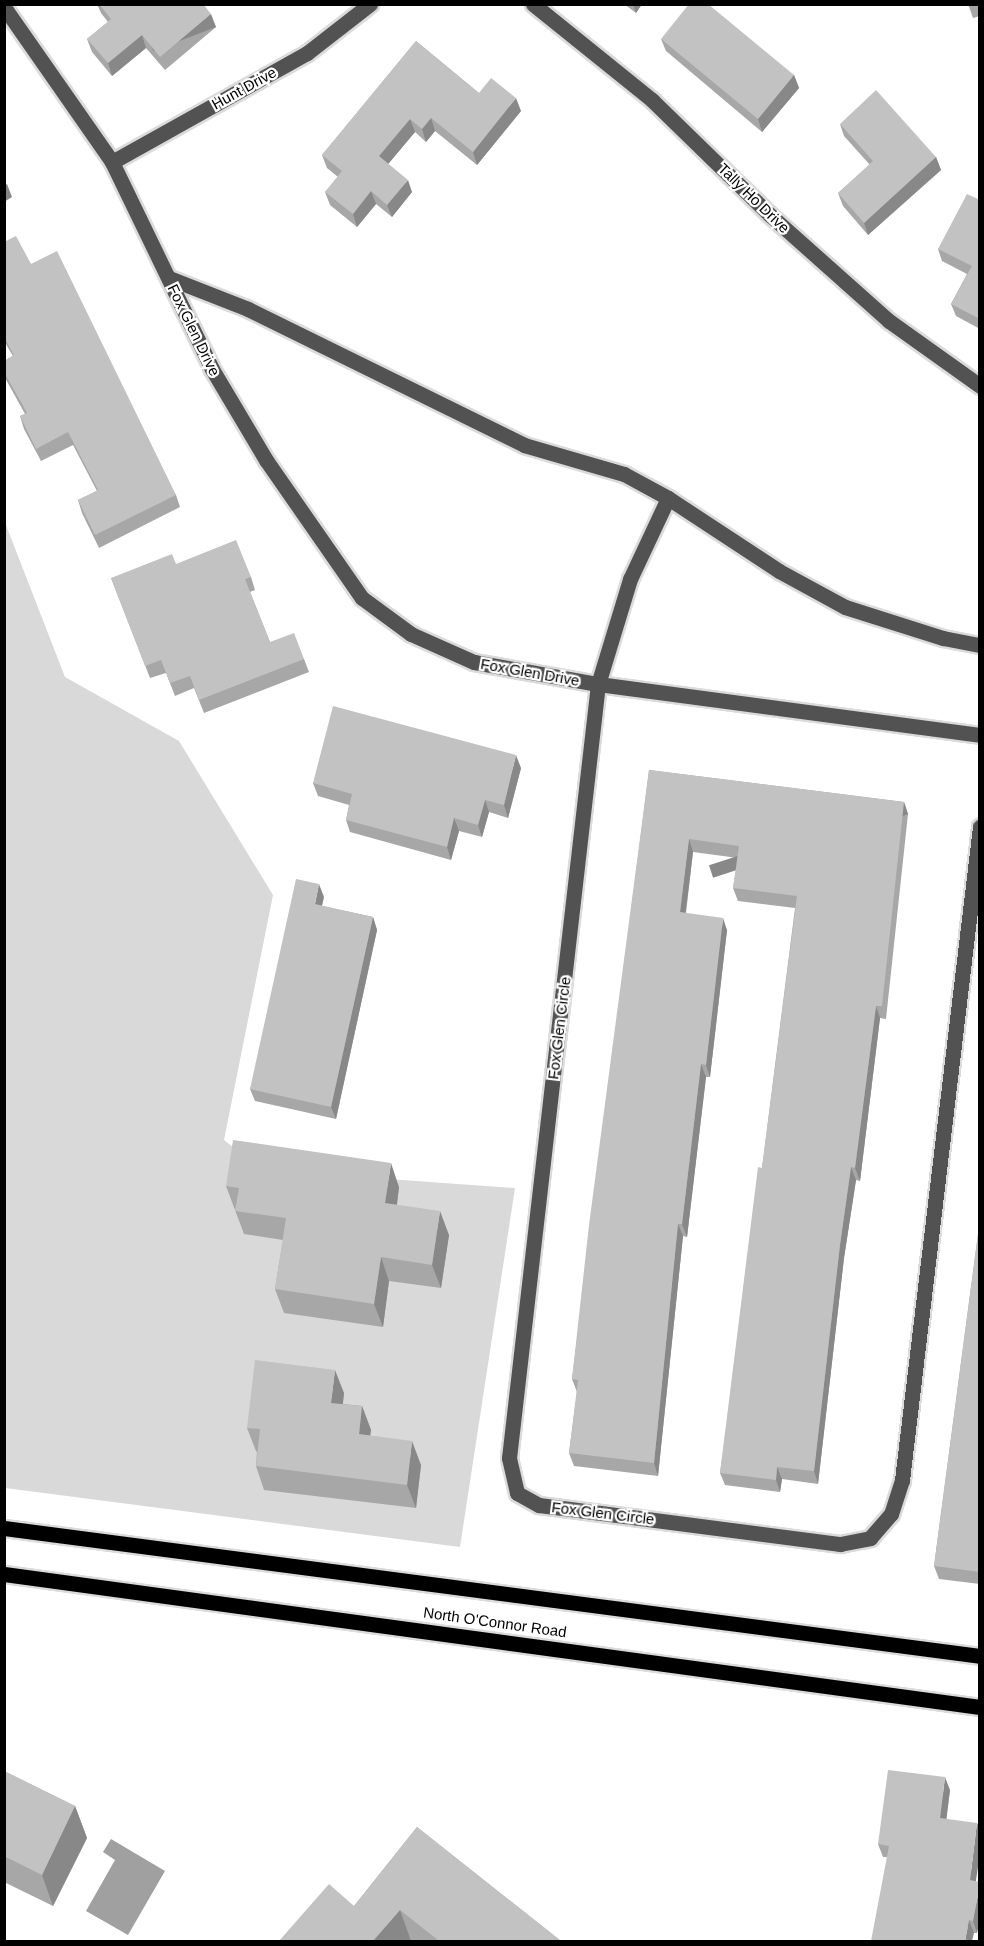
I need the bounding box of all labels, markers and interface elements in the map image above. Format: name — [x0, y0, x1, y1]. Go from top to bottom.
street label: Hunt Drive — [209, 63, 279, 113]
street label: Tally Ho Drive — [714, 159, 794, 237]
street label: Fox Glen Drive — [164, 281, 224, 379]
street label: Fox Glen Drive — [479, 654, 581, 690]
street label: Fox Glen Circle — [544, 976, 574, 1080]
street label: Fox Glen Circle — [551, 1498, 655, 1528]
street label: North O'Connor Road — [422, 1603, 568, 1641]

